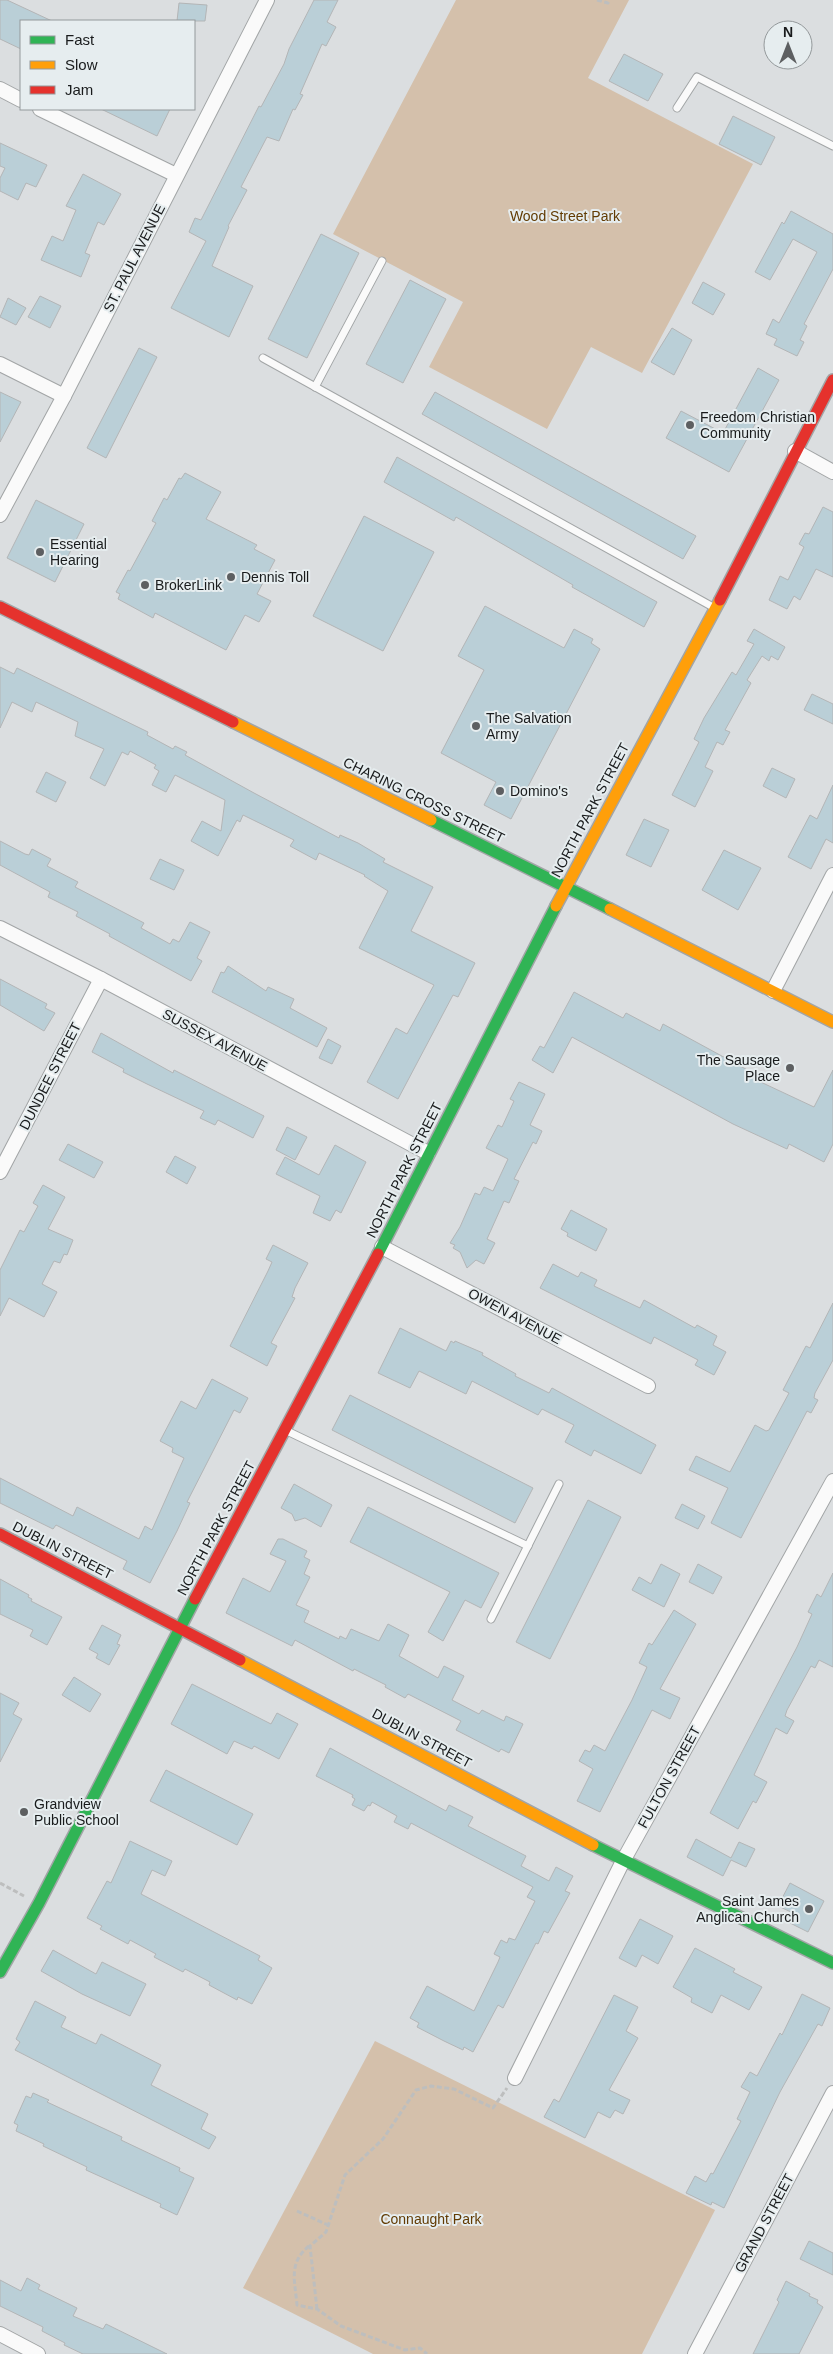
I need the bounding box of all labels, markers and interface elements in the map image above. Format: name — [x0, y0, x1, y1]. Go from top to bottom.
legend — [20, 20, 195, 110]
north arrow — [763, 20, 813, 70]
text: N — [783, 24, 793, 40]
text: Fast — [65, 31, 95, 48]
text: Slow — [65, 56, 98, 73]
text: Jam — [65, 81, 93, 98]
street label: ST. PAUL AVENUE — [100, 201, 168, 315]
park label: Wood Street Park — [510, 208, 621, 224]
place label: Freedom Christian Community — [700, 409, 815, 441]
marker: Freedom Christian Community — [684, 419, 696, 431]
place label: Essential Hearing — [50, 536, 107, 568]
marker: Essential Hearing — [34, 546, 46, 558]
place label: Dennis Toll — [241, 569, 309, 585]
marker: Dennis Toll — [225, 571, 237, 583]
place label: BrokerLink — [155, 577, 223, 593]
marker: BrokerLink — [139, 579, 151, 591]
place label: The Salvation Army — [486, 710, 572, 742]
marker: The Salvation Army — [470, 720, 482, 732]
street label: NORTH PARK STREET — [548, 740, 632, 880]
street label: CHARING CROSS STREET — [341, 754, 508, 846]
place label: Domino's — [510, 783, 568, 799]
marker: Domino's — [494, 785, 506, 797]
street label: SUSSEX AVENUE — [160, 1006, 270, 1074]
street label: DUNDEE STREET — [16, 1019, 84, 1132]
place label: The Sausage Place — [697, 1052, 780, 1084]
marker: The Sausage Place — [784, 1062, 796, 1074]
street label: NORTH PARK STREET — [363, 1099, 445, 1240]
street label: OWEN AVENUE — [466, 1285, 564, 1347]
street label: NORTH PARK STREET — [174, 1458, 258, 1598]
street label: DUBLIN STREET — [10, 1518, 116, 1582]
street label: DUBLIN STREET — [369, 1705, 475, 1771]
street label: FULTON STREET — [634, 1723, 704, 1831]
place label: Grandview Public School — [34, 1796, 119, 1828]
marker: Grandview Public School — [18, 1806, 30, 1818]
place label: Saint James Anglican Church — [696, 1893, 799, 1925]
marker: Saint James Anglican Church — [803, 1903, 815, 1915]
street label: GRAND STREET — [731, 2170, 797, 2275]
park label: Connaught Park — [380, 2211, 483, 2227]

